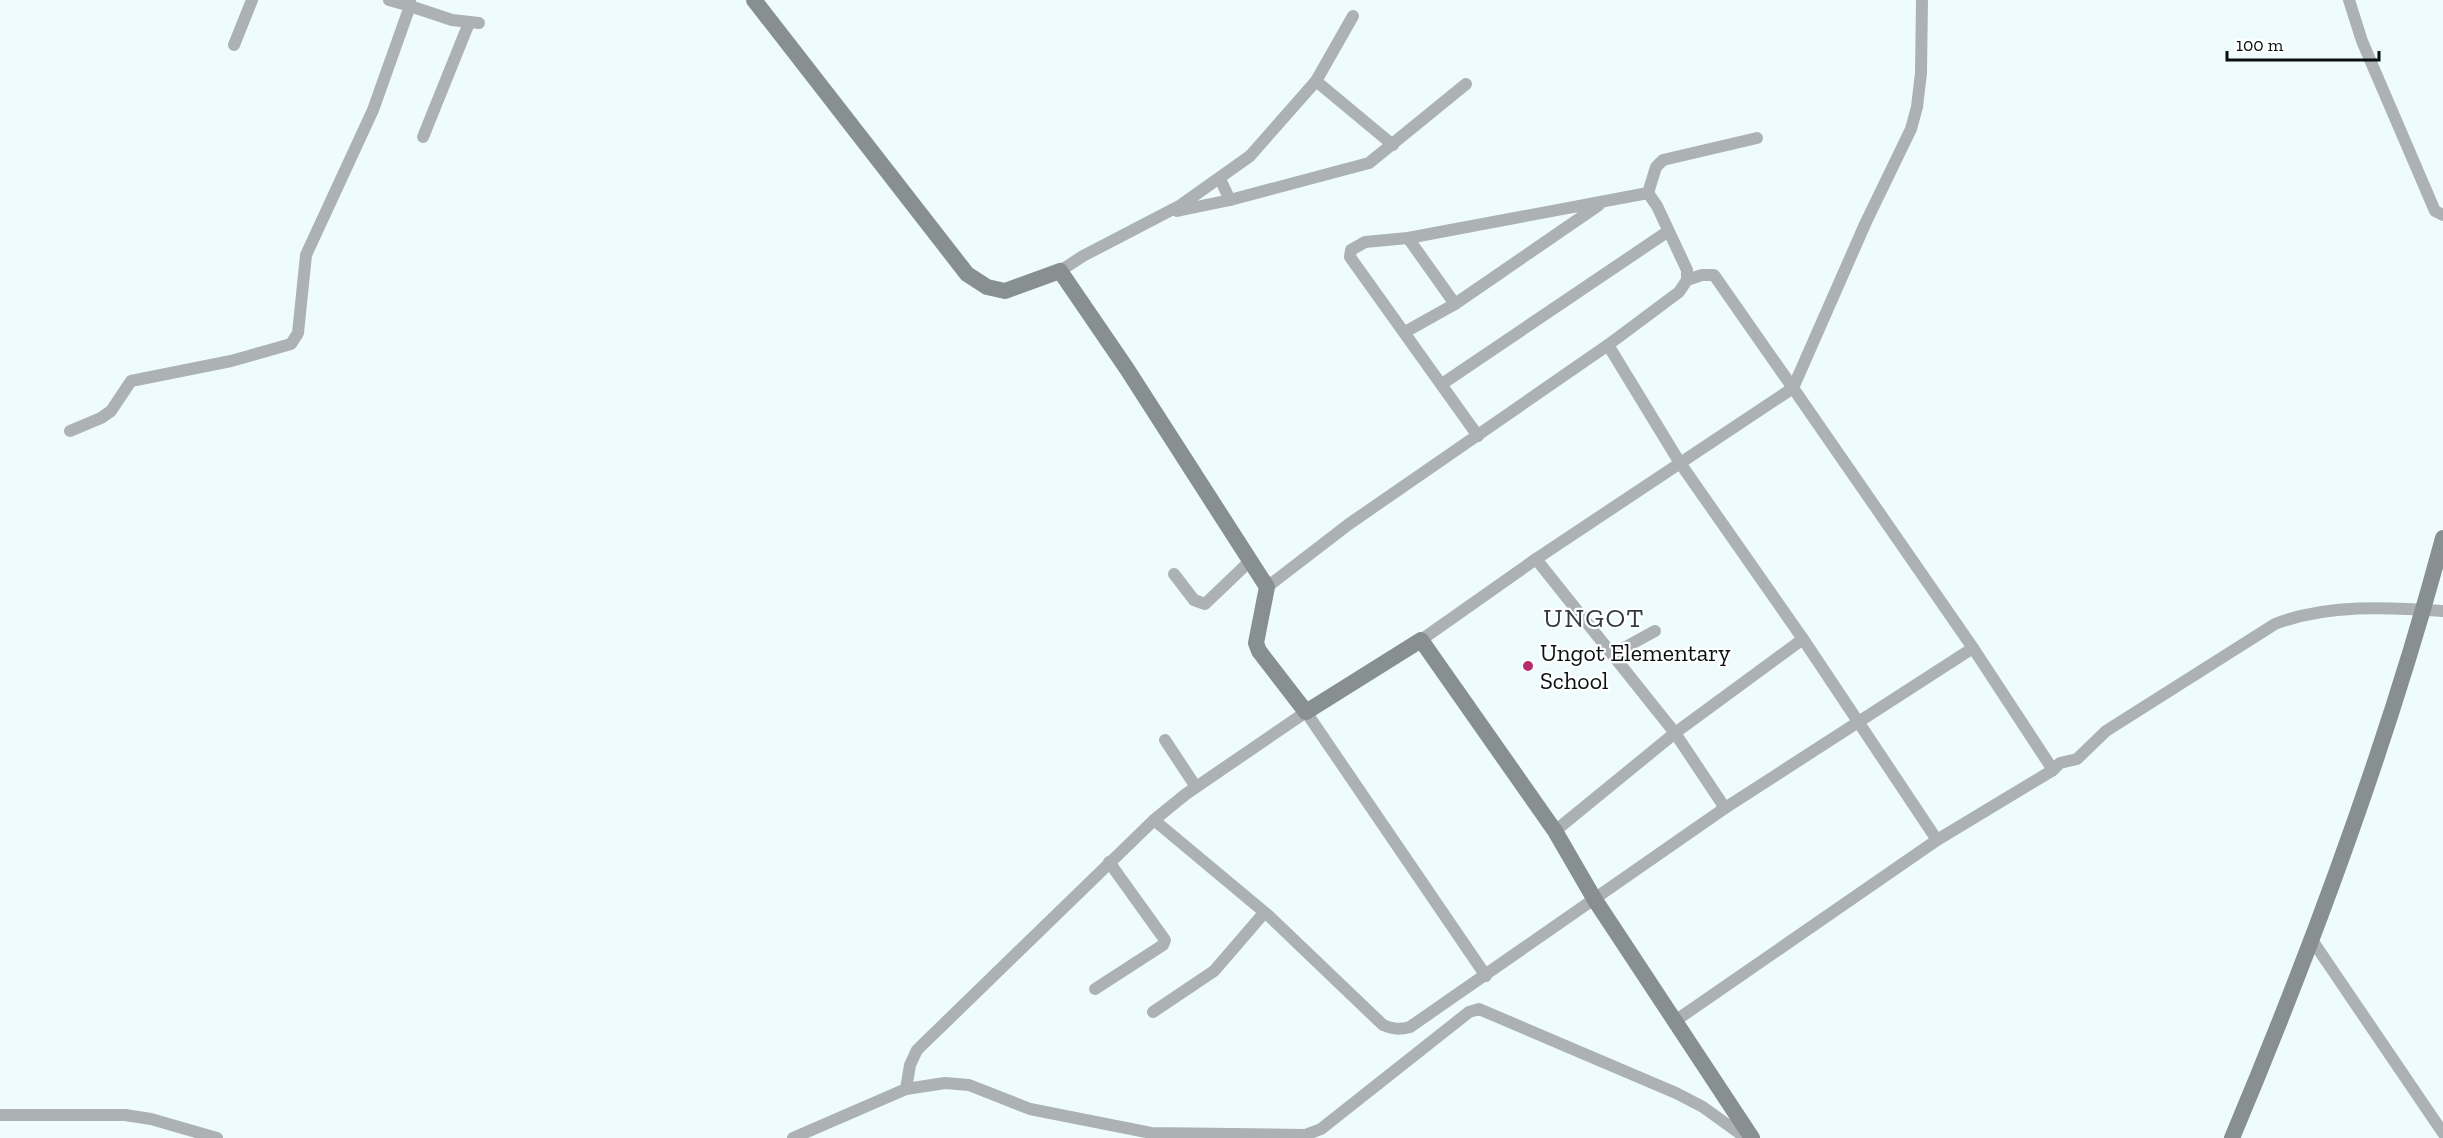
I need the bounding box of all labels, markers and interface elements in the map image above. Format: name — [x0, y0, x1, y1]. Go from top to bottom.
scale bar — [2227, 24, 2378, 62]
text: 100 m — [2236, 34, 2284, 56]
district label: UNGOT — [1543, 602, 1645, 634]
place label: Ungot Elementary School — [1540, 638, 1731, 695]
marker: Ungot Elementary School — [1521, 659, 1535, 673]

